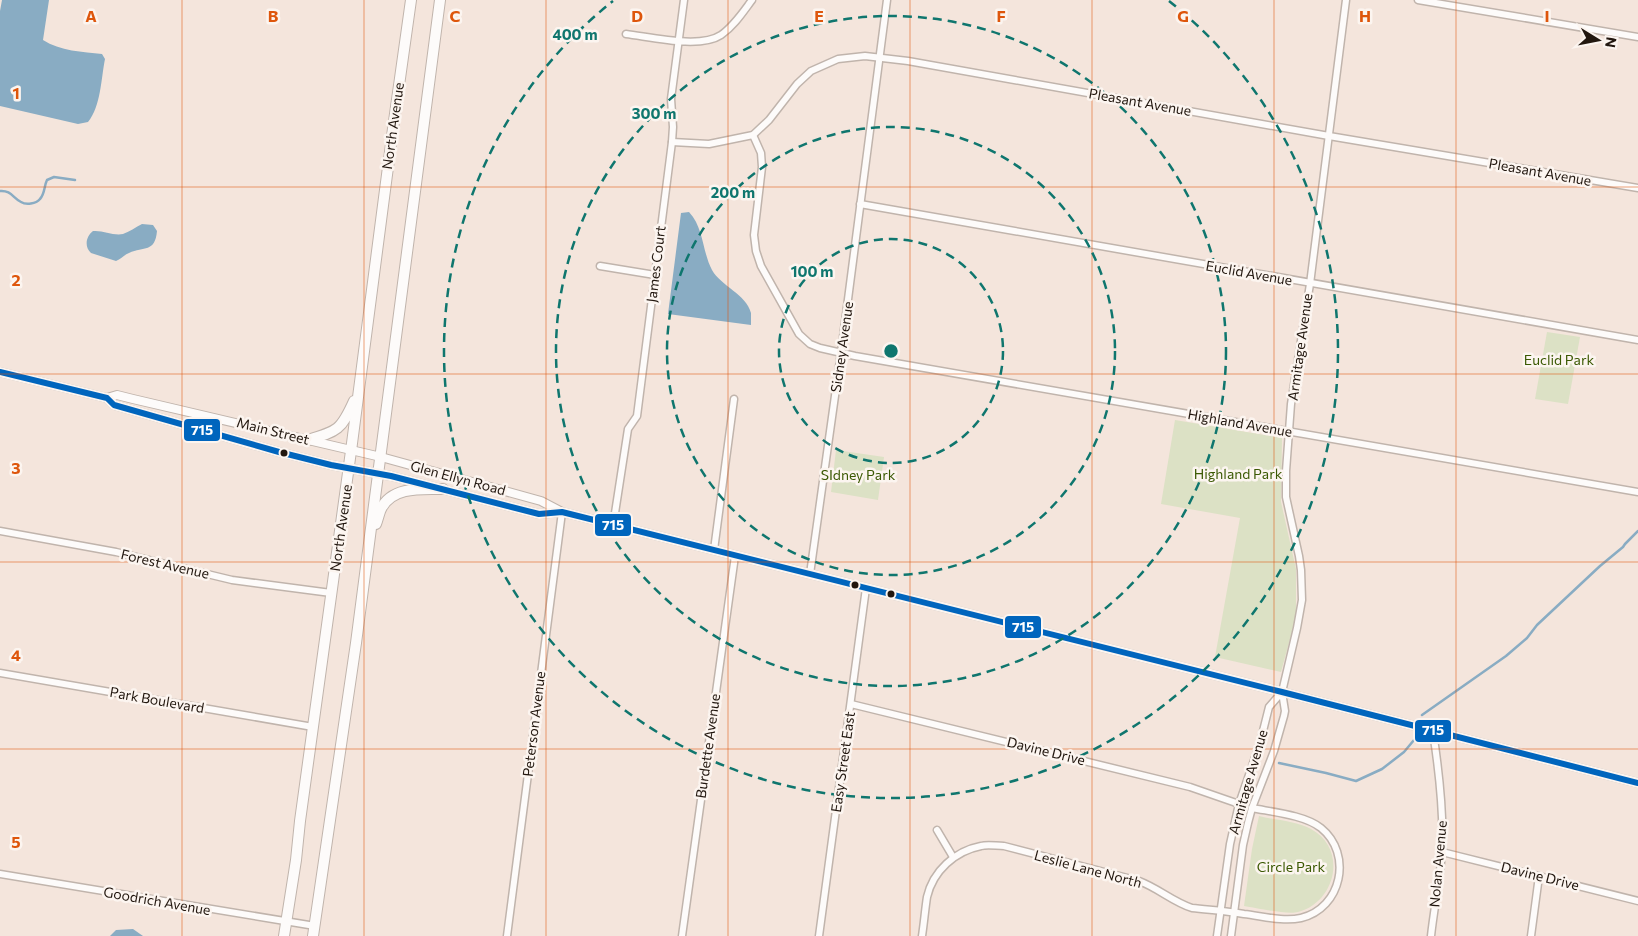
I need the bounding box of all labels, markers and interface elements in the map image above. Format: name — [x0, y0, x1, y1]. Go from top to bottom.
text: A — [85, 6, 97, 25]
text: B — [268, 6, 279, 25]
text: C — [450, 6, 461, 25]
text: D — [631, 6, 643, 25]
text: E — [814, 6, 824, 25]
text: F — [996, 6, 1006, 25]
text: G — [1177, 6, 1189, 25]
text: H — [1359, 6, 1371, 25]
text: I — [1544, 6, 1550, 25]
north arrow — [1573, 15, 1623, 65]
text: 400 m — [552, 25, 598, 43]
text: N — [1602, 36, 1621, 49]
street label: North Avenue — [378, 81, 407, 171]
text: 1 — [12, 83, 20, 102]
street label: Pleasant Avenue — [1087, 84, 1193, 119]
text: 300 m — [632, 104, 676, 122]
street label: Pleasant Avenue — [1487, 154, 1593, 189]
text: 200 m — [711, 183, 755, 201]
street label: James Court — [642, 224, 669, 303]
street label: Euclid Avenue — [1204, 257, 1294, 288]
text: 100 m — [791, 262, 833, 280]
text: 2 — [11, 270, 21, 289]
street label: Armitage Avenue — [1284, 292, 1315, 402]
street label: Sidney Avenue — [827, 300, 856, 394]
centre of rings — [882, 342, 900, 360]
park label: Euclid Park — [1524, 351, 1595, 368]
street label: Highland Avenue — [1186, 405, 1294, 440]
street label: Main Street — [235, 413, 312, 448]
line badge: 715 — [183, 418, 221, 442]
text: 715 — [191, 421, 213, 438]
unlabelled marker — [279, 448, 289, 458]
street label: Glen Ellyn Road — [409, 457, 508, 498]
text: 3 — [11, 458, 21, 477]
park label: Highland Park — [1194, 465, 1283, 482]
park label: SIdney Park — [821, 466, 896, 483]
street label: North Avenue — [326, 483, 355, 573]
line badge: 715 — [594, 513, 632, 537]
text: 715 — [602, 516, 624, 533]
street label: Forest Avenue — [119, 545, 211, 582]
unlabelled marker — [850, 580, 860, 590]
unlabelled marker — [886, 589, 896, 599]
line badge: 715 — [1004, 615, 1042, 639]
text: 715 — [1012, 618, 1034, 635]
text: 4 — [11, 645, 21, 664]
street label: Peterson Avenue — [519, 670, 548, 778]
street label: Park Boulevard — [108, 683, 206, 716]
street label: Burdette Avenue — [692, 692, 723, 799]
street label: Easy Street East — [827, 710, 858, 813]
line badge: 715 — [1414, 719, 1452, 743]
text: 715 — [1422, 721, 1444, 738]
street label: Armitage Avenue — [1224, 727, 1271, 836]
street label: Davine Drive — [1005, 733, 1087, 768]
street label: Nolan Avenue — [1425, 820, 1450, 908]
text: 5 — [11, 832, 21, 851]
street label: Leslie Lane North — [1032, 846, 1144, 891]
park label: Circle Park — [1257, 858, 1326, 875]
street label: Davine Drive — [1499, 858, 1581, 893]
street label: Goodrich Avenue — [102, 883, 212, 918]

